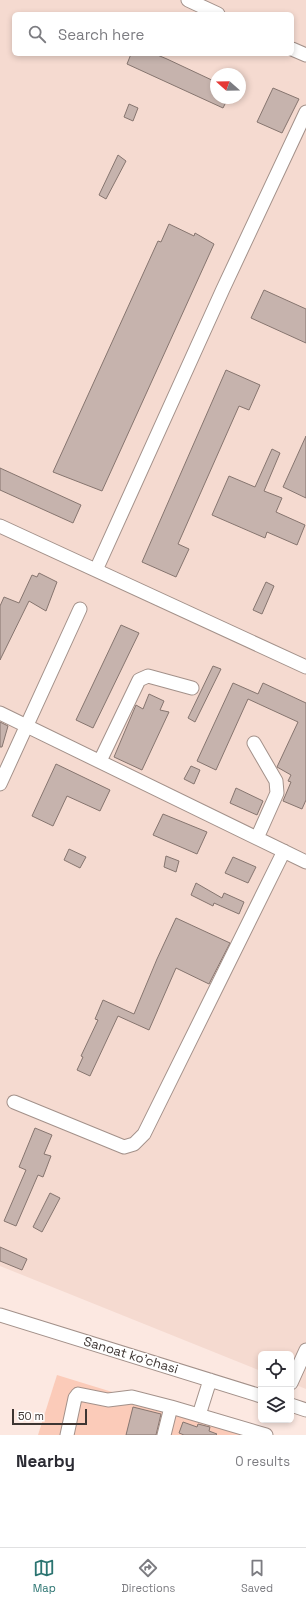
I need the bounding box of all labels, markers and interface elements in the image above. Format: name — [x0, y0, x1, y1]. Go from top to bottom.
search box — [12, 12, 294, 56]
icon: search — [26, 23, 48, 45]
text: Search here — [58, 25, 144, 44]
north arrow — [210, 68, 246, 104]
street label: Sanoat ko'chasi — [82, 1333, 180, 1377]
map controls — [258, 1351, 294, 1423]
button: locate — [258, 1351, 294, 1387]
button: layers — [258, 1387, 294, 1423]
scale bar — [12, 1407, 87, 1426]
text: 50 m — [18, 1409, 44, 1423]
text: Nearby — [16, 1450, 75, 1472]
text: 0 results — [235, 1453, 290, 1470]
tab: Map — [33, 1557, 56, 1595]
tab: Directions — [121, 1557, 175, 1595]
tab: Saved — [241, 1557, 273, 1595]

